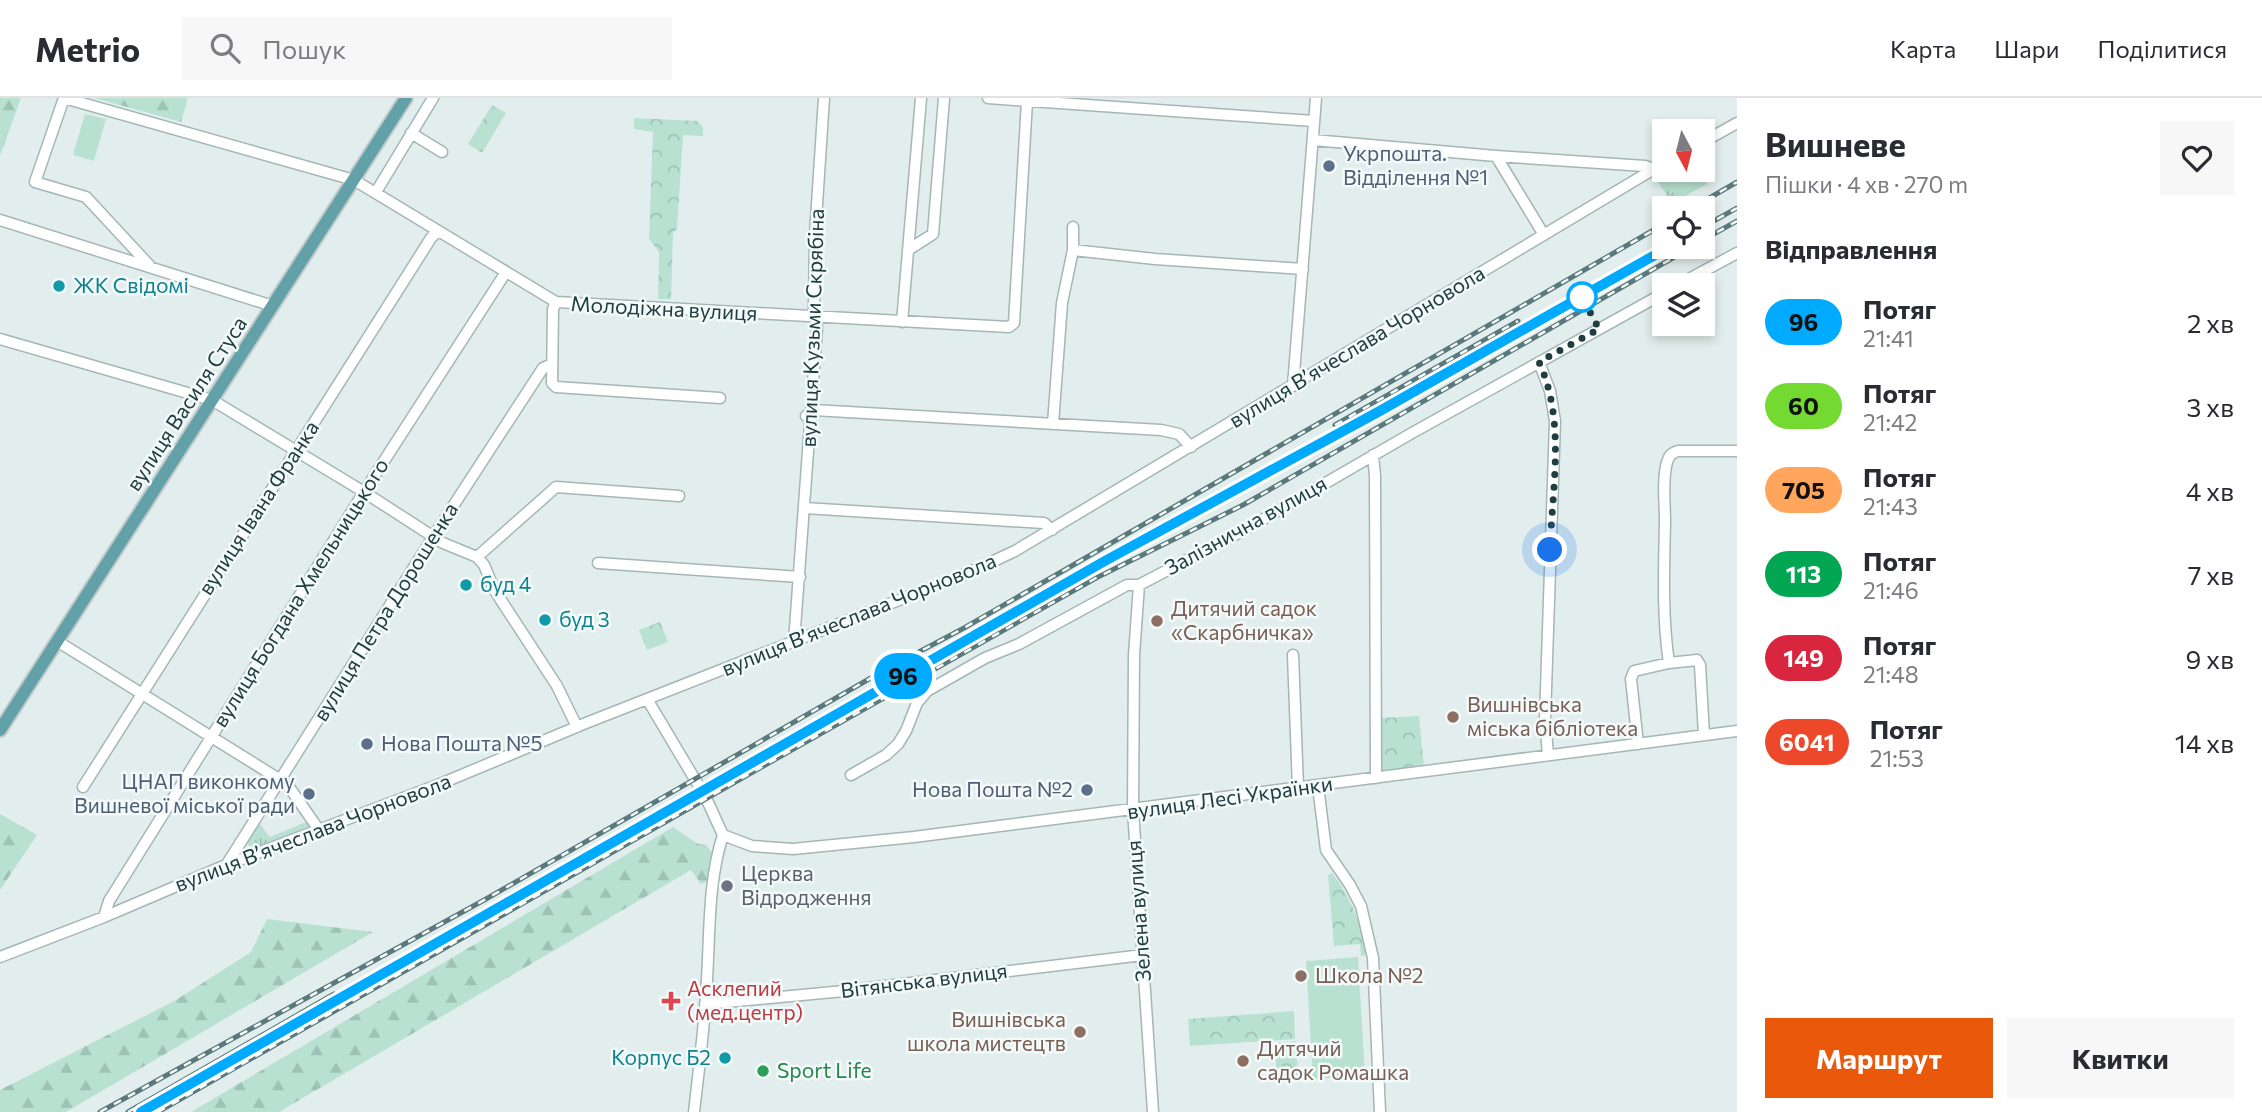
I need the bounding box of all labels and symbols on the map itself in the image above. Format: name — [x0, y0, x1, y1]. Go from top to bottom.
north arrow — [1652, 119, 1715, 182]
place label: Укрпошта. Відділення №1 — [1343, 140, 1488, 189]
marker: Укрпошта. Відділення №1 — [1321, 158, 1337, 174]
street label: вулиця Кузьми Скрябіна — [795, 208, 828, 448]
street label: вулиця Вʼячеслава Чорновола — [1224, 259, 1489, 432]
place label: ЖК Свідомі — [73, 272, 189, 297]
marker: ЖК Свідомі — [51, 278, 67, 294]
unlabelled marker — [1567, 282, 1597, 312]
street label: Молодіжна вулиця — [570, 290, 758, 325]
street label: вулиця Василя Стуса — [120, 311, 251, 495]
street label: вулиця Івана Франка — [192, 415, 323, 599]
street label: вулиця Богдана Хмельницького — [206, 453, 393, 731]
street label: Залізнична вулиця — [1160, 470, 1331, 580]
street label: вулиця Петра Дорошенка — [307, 497, 462, 725]
your location — [1532, 532, 1567, 567]
street label: вулиця Вʼячеслава Чорновола — [718, 547, 999, 680]
place label: буд 4 — [480, 571, 532, 596]
marker: буд 4 — [458, 577, 474, 593]
place label: Дитячий садок «Скарбничка» — [1171, 595, 1317, 644]
place label: буд 3 — [559, 606, 610, 631]
marker: буд 3 — [537, 612, 553, 628]
marker: Дитячий садок «Скарбничка» — [1149, 613, 1165, 629]
line badge: 96 — [872, 653, 934, 699]
place label: Вишнівська міська бібліотека — [1467, 691, 1638, 740]
marker: Вишнівська міська бібліотека — [1445, 709, 1461, 725]
place label: Нова Пошта №5 — [381, 730, 542, 755]
marker: Нова Пошта №5 — [359, 736, 375, 752]
street label: вулиця Вʼячеслава Чорновола — [171, 767, 454, 896]
place label: ЦНАП виконкому Вишневої міської ради — [74, 768, 295, 817]
street label: вулиця Лесі Українки — [1125, 770, 1334, 823]
place label: Нова Пошта №2 — [912, 776, 1073, 801]
marker: Нова Пошта №2 — [1079, 782, 1095, 798]
marker: ЦНАП виконкому Вишневої міської ради — [301, 786, 317, 802]
street label: Зелена вулиця — [1120, 839, 1155, 983]
place label: Церква Відродження — [741, 860, 871, 909]
marker: Церква Відродження — [719, 878, 735, 894]
street label: Вітянська вулиця — [839, 957, 1009, 1002]
place label: Школа №2 — [1315, 962, 1423, 987]
marker: Школа №2 — [1293, 968, 1309, 984]
place label: Асклепий (мед.центр) — [687, 975, 803, 1024]
marker: Асклепий (мед.центр) — [661, 991, 681, 1011]
place label: Вишнівська школа мистецтв — [907, 1006, 1066, 1055]
marker: Вишнівська школа мистецтв — [1072, 1024, 1088, 1040]
place label: Дитячий садок Ромашка — [1257, 1035, 1409, 1084]
place label: Корпус Б2 — [611, 1044, 711, 1069]
marker: Корпус Б2 — [717, 1050, 733, 1066]
marker: Дитячий садок Ромашка — [1235, 1053, 1251, 1069]
place label: Sport Life — [777, 1057, 872, 1082]
marker: Sport Life — [755, 1063, 771, 1079]

